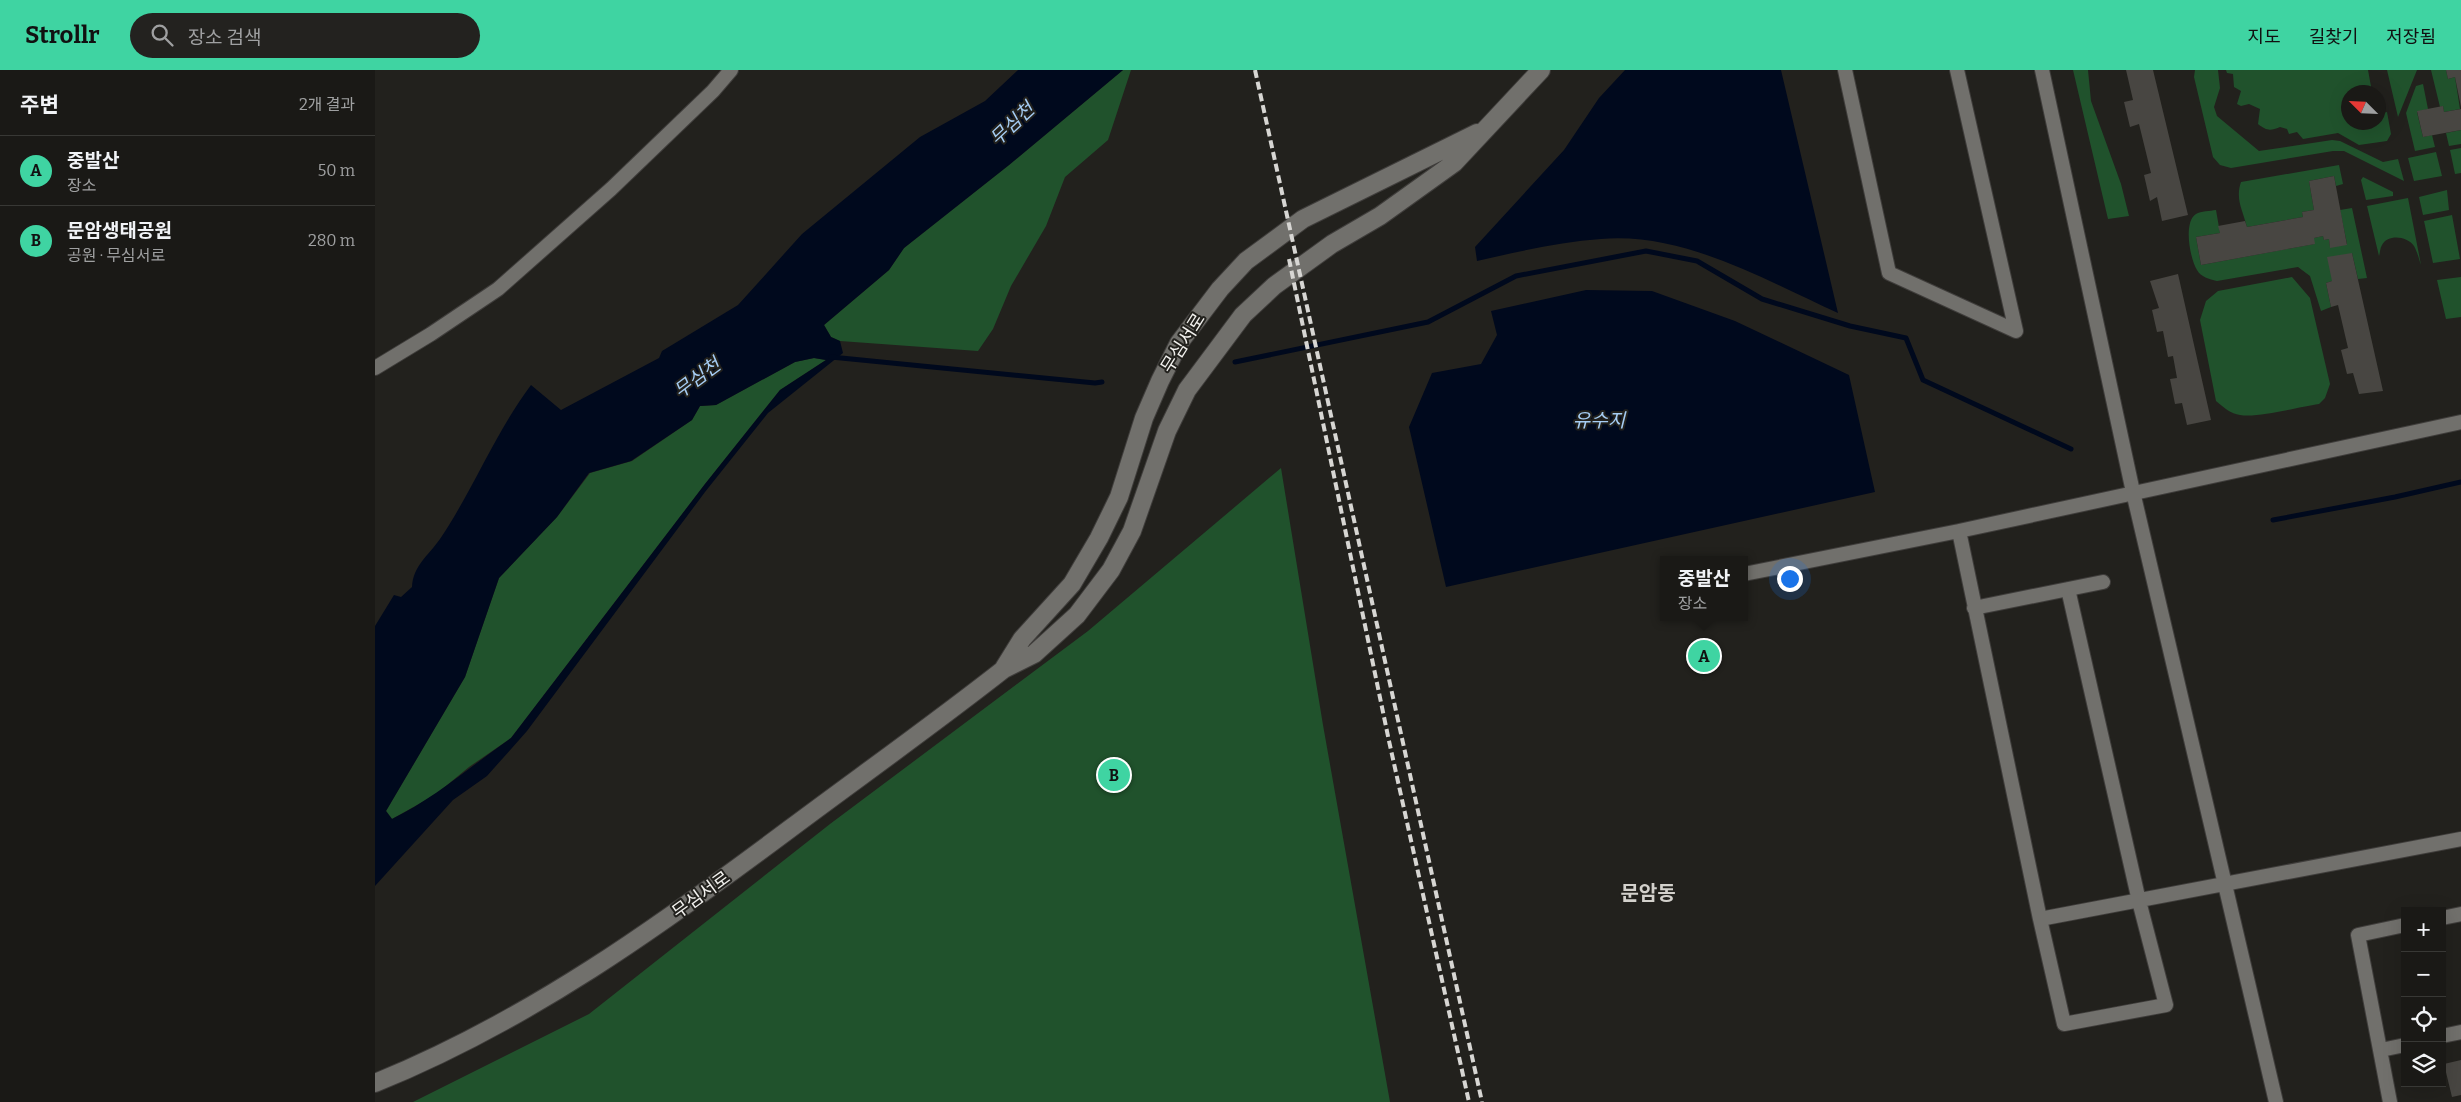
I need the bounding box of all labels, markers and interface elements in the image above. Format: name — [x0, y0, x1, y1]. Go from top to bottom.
search box — [130, 13, 480, 58]
text: Strollr — [25, 21, 100, 49]
icon: search — [148, 21, 176, 49]
text: 장소 검색 — [188, 26, 261, 49]
text: 지도 — [2248, 26, 2281, 48]
text: 길찾기 — [2309, 26, 2358, 48]
text: 저장됨 — [2386, 26, 2436, 48]
north arrow — [2341, 85, 2386, 130]
text: 주변 — [20, 92, 59, 118]
text: 2개 결과 — [299, 95, 355, 114]
water label: 무심천 — [985, 97, 1040, 150]
text: 중발산 — [67, 149, 119, 172]
text: A — [30, 161, 42, 180]
text: 50 m — [318, 161, 355, 180]
text: 장소 — [67, 176, 96, 195]
text: 문암생태공원 — [67, 219, 172, 242]
text: B — [31, 231, 41, 250]
text: 280 m — [308, 231, 355, 250]
text: 공원 · 무심서로 — [67, 246, 165, 265]
street label: 무심서로 — [1156, 309, 1210, 377]
water label: 무심천 — [669, 352, 726, 403]
water label: 유수지 — [1573, 409, 1627, 432]
popup — [1660, 556, 1748, 621]
your location — [1777, 566, 1803, 592]
text: 중발산 — [1678, 567, 1730, 590]
text: 장소 — [1678, 594, 1707, 613]
pin: A — [1688, 637, 1720, 675]
pin: B — [1098, 756, 1130, 794]
street label: 무심서로 — [668, 867, 734, 923]
district label: 문암동 — [1620, 881, 1676, 905]
map controls — [2401, 907, 2446, 1087]
button: + — [2401, 907, 2446, 952]
button: − — [2401, 952, 2446, 997]
button: locate — [2401, 997, 2446, 1042]
button: layers — [2401, 1042, 2446, 1087]

